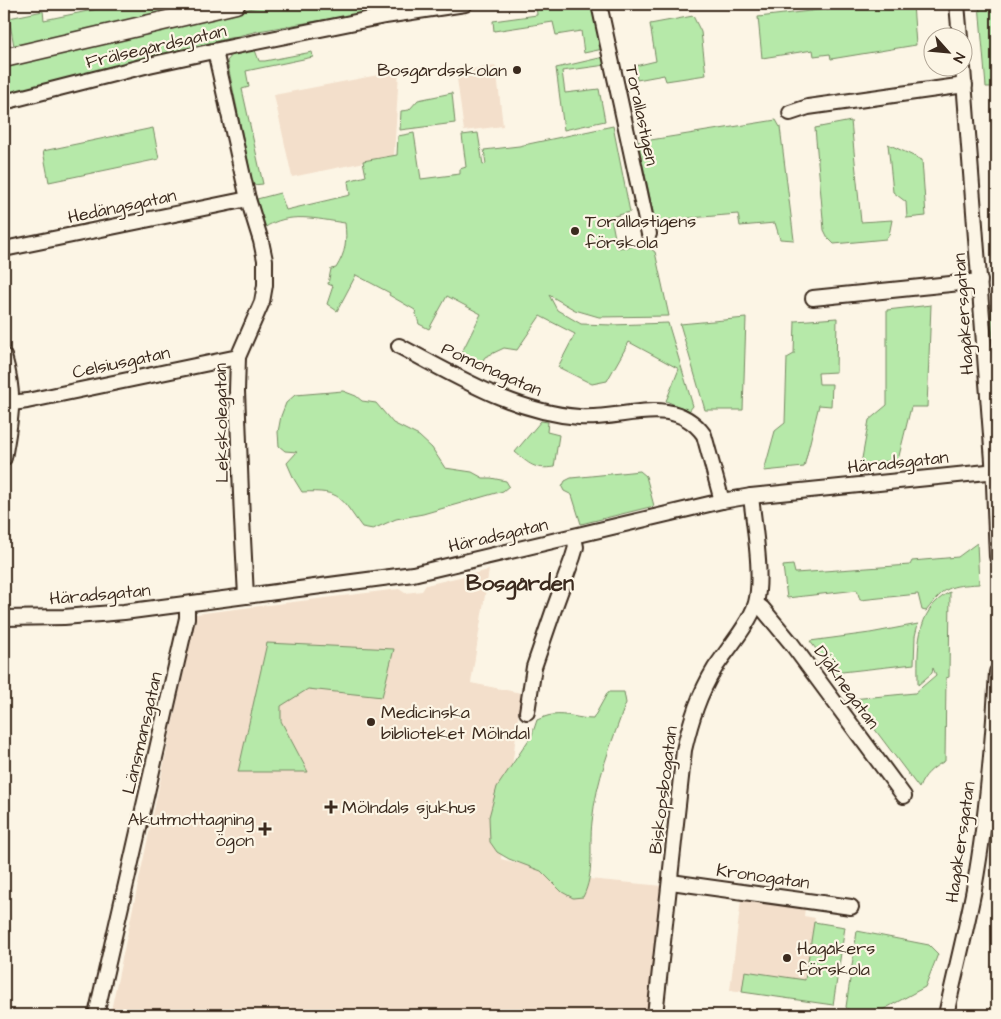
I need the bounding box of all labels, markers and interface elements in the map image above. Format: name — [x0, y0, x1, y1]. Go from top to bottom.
street label: Frälsegårdsgatan — [83, 18, 229, 76]
north arrow — [924, 28, 974, 78]
text: N — [948, 49, 970, 66]
place label: Bosgårdsskolan — [377, 58, 507, 84]
street label: Torallastigen — [618, 62, 664, 168]
marker: Bosgårdsskolan — [511, 64, 523, 76]
street label: Hedängsgatan — [66, 183, 179, 231]
place label: Torallastigens förskola — [585, 209, 696, 255]
marker: Torallastigens förskola — [569, 225, 581, 237]
street label: Hagåkersgatan — [947, 252, 981, 376]
street label: Pomonagatan — [437, 336, 546, 404]
street label: Celsiusgatan — [70, 340, 172, 386]
street label: Lekskolegatan — [208, 363, 236, 483]
street label: Häradsgatan — [846, 445, 950, 481]
street label: Häradsgatan — [446, 512, 550, 560]
district label: Bosgården — [466, 568, 574, 600]
street label: Häradsgatan — [48, 578, 152, 612]
street label: Djäknegatan — [807, 640, 885, 735]
street label: Länsmansgatan — [116, 670, 170, 797]
place label: Medicinska biblioteket Mölndal — [381, 700, 530, 746]
marker: Medicinska biblioteket Mölndal — [365, 716, 377, 728]
street label: Biskopsbogatan — [643, 725, 685, 856]
street label: Hagåkersgatan — [940, 780, 982, 904]
place label: Mölndals sjukhus — [342, 795, 476, 820]
marker: Mölndals sjukhus — [324, 800, 338, 814]
place label: Akutmottagning ögon — [128, 807, 254, 854]
marker: Akutmottagning ögon — [258, 822, 272, 836]
street label: Kronogatan — [715, 858, 811, 896]
place label: Hagåkers förskola — [797, 936, 875, 982]
marker: Hagåkers förskola — [781, 952, 793, 964]

